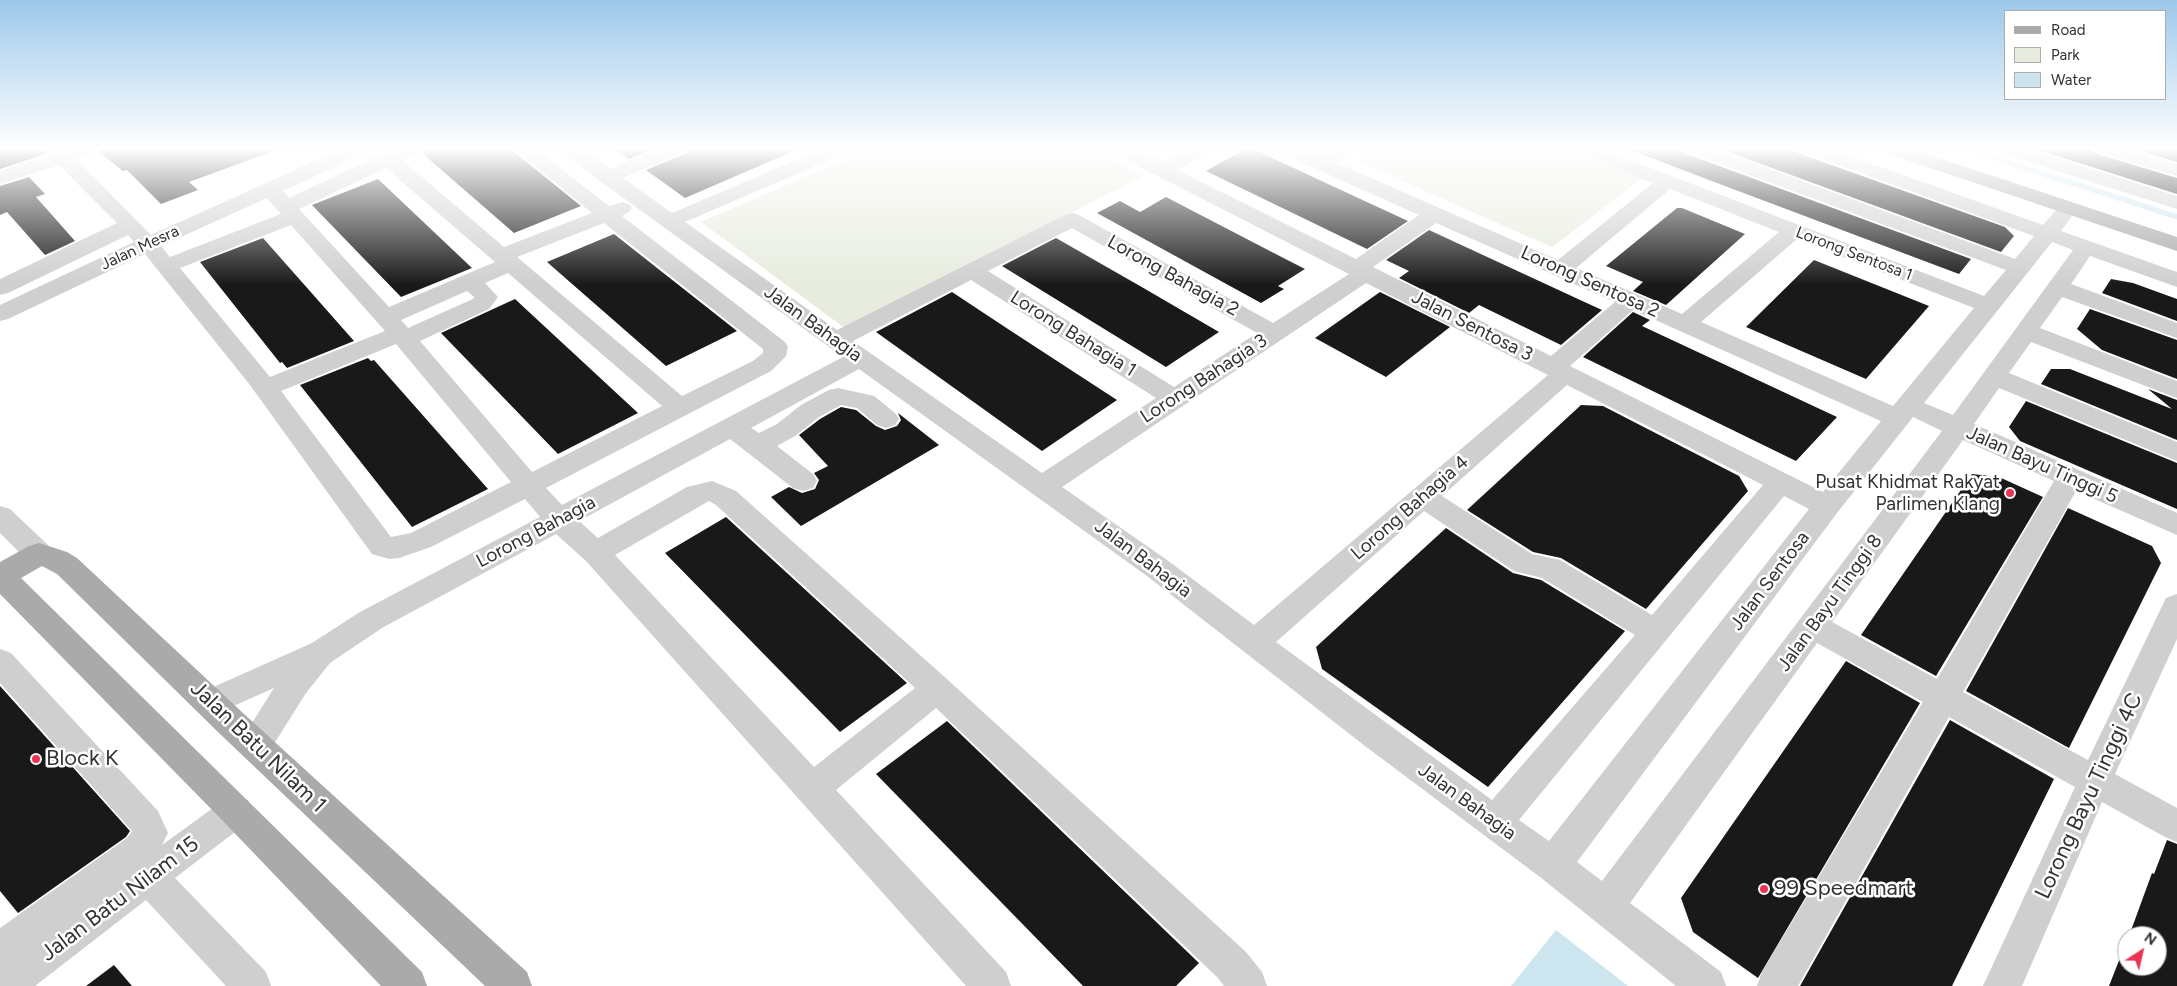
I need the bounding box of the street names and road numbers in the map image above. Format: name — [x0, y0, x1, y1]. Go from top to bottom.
street label: Jalan Mesra — [98, 221, 182, 275]
street label: Lorong Sentosa 1 — [1793, 223, 1915, 285]
street label: Lorong Bahagia 2 — [1103, 230, 1243, 322]
street label: Lorong Sentosa 2 — [1517, 241, 1663, 323]
street label: Jalan Bahagia — [760, 281, 866, 367]
street label: Lorong Bahagia 1 — [1006, 286, 1140, 382]
street label: Jalan Sentosa 3 — [1408, 286, 1536, 366]
street label: Lorong Bahagia 3 — [1136, 330, 1272, 428]
street label: Jalan Bayu Tinggi 5 — [1963, 421, 2121, 509]
street label: Lorong Bahagia 4 — [1347, 451, 1473, 565]
street label: Lorong Bahagia — [473, 491, 599, 573]
street label: Jalan Bahagia — [1090, 515, 1196, 603]
street label: Jalan Sentosa — [1725, 527, 1815, 635]
street label: Jalan Bayu Tinggi 8 — [1773, 530, 1887, 676]
street label: Jalan Batu Nilam 1 — [185, 676, 331, 818]
street label: Lorong Bayu Tinggi 4C — [2030, 689, 2148, 903]
street label: Jalan Bahagia — [1414, 759, 1520, 845]
street label: Jalan Batu Nilam 15 — [36, 831, 204, 967]

